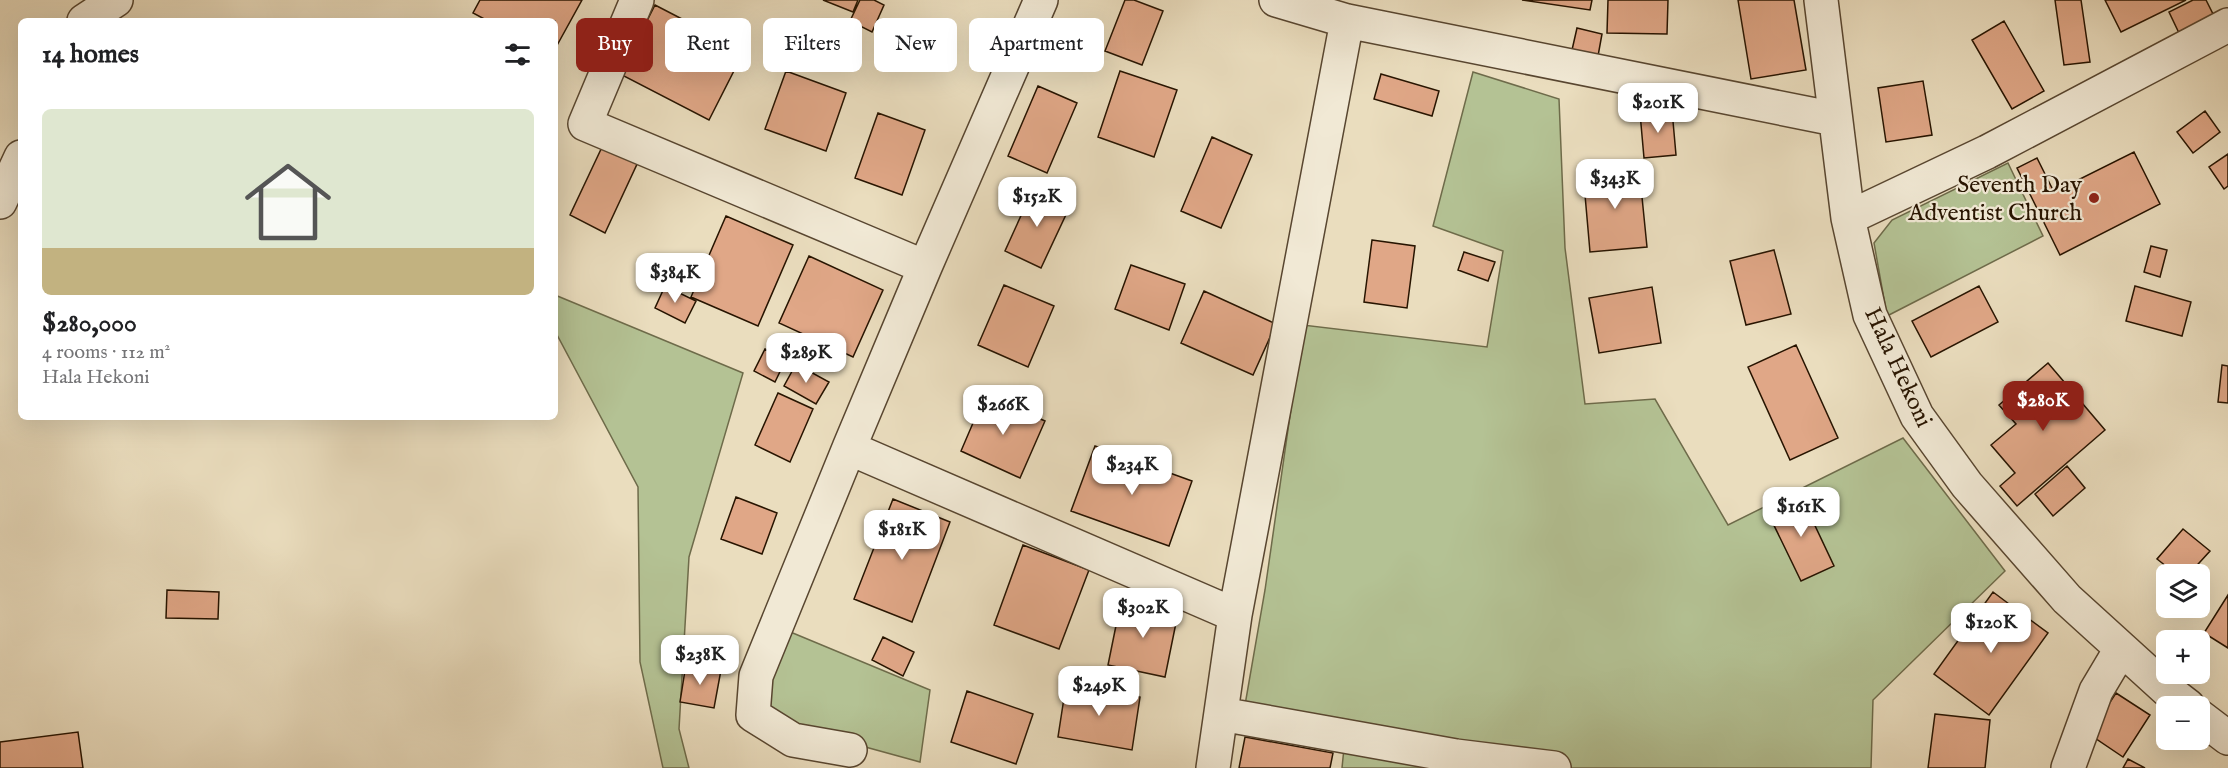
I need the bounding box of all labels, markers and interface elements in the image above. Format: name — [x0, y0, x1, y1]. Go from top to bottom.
chip: Buy — [576, 18, 653, 72]
chip: Rent — [665, 18, 751, 72]
chip: Filters — [763, 18, 862, 72]
chip: New — [874, 18, 957, 72]
chip: Apartment — [969, 18, 1104, 72]
text: 14 homes — [42, 38, 139, 71]
icon: filters — [501, 38, 534, 71]
pin: $201K — [1616, 83, 1700, 134]
text: $201K — [1632, 90, 1684, 115]
icon: home — [234, 148, 342, 256]
pin: $343K — [1573, 159, 1657, 210]
text: $343K — [1590, 166, 1640, 191]
place label: Seventh Day Adventist Church — [1907, 170, 2082, 229]
pin: $152K — [995, 177, 1079, 228]
text: $152K — [1012, 184, 1062, 209]
marker: Seventh Day Adventist Church — [2087, 191, 2101, 205]
pin: $384K — [633, 253, 717, 304]
text: $384K — [650, 260, 700, 285]
street label: Hala Hekoni — [1856, 303, 1939, 433]
text: $280,000 — [42, 307, 137, 340]
pin: $289K — [764, 333, 848, 384]
text: 4 rooms · 112 m² — [42, 340, 170, 365]
text: $289K — [780, 340, 832, 365]
text: Hala Hekoni — [42, 365, 150, 390]
pin: $280K — [2001, 381, 2085, 432]
pin: $266K — [961, 385, 1045, 436]
text: $280K — [2017, 388, 2069, 413]
text: $266K — [977, 392, 1029, 417]
pin: $234K — [1090, 445, 1174, 496]
text: $234K — [1106, 452, 1158, 477]
pin: $161K — [1759, 487, 1843, 538]
text: $161K — [1777, 494, 1825, 519]
pin: $181K — [860, 510, 944, 561]
text: $181K — [878, 517, 926, 542]
map controls — [2156, 564, 2210, 750]
button: layers — [2156, 564, 2210, 618]
pin: $302K — [1101, 588, 1185, 639]
text: $302K — [1117, 595, 1169, 620]
pin: $120K — [1949, 603, 2033, 654]
text: $120K — [1965, 610, 2017, 635]
button: + — [2156, 630, 2210, 684]
pin: $238K — [658, 635, 742, 686]
text: $238K — [675, 642, 725, 667]
pin: $249K — [1057, 666, 1141, 717]
text: $249K — [1072, 673, 1126, 698]
button: − — [2156, 696, 2210, 750]

